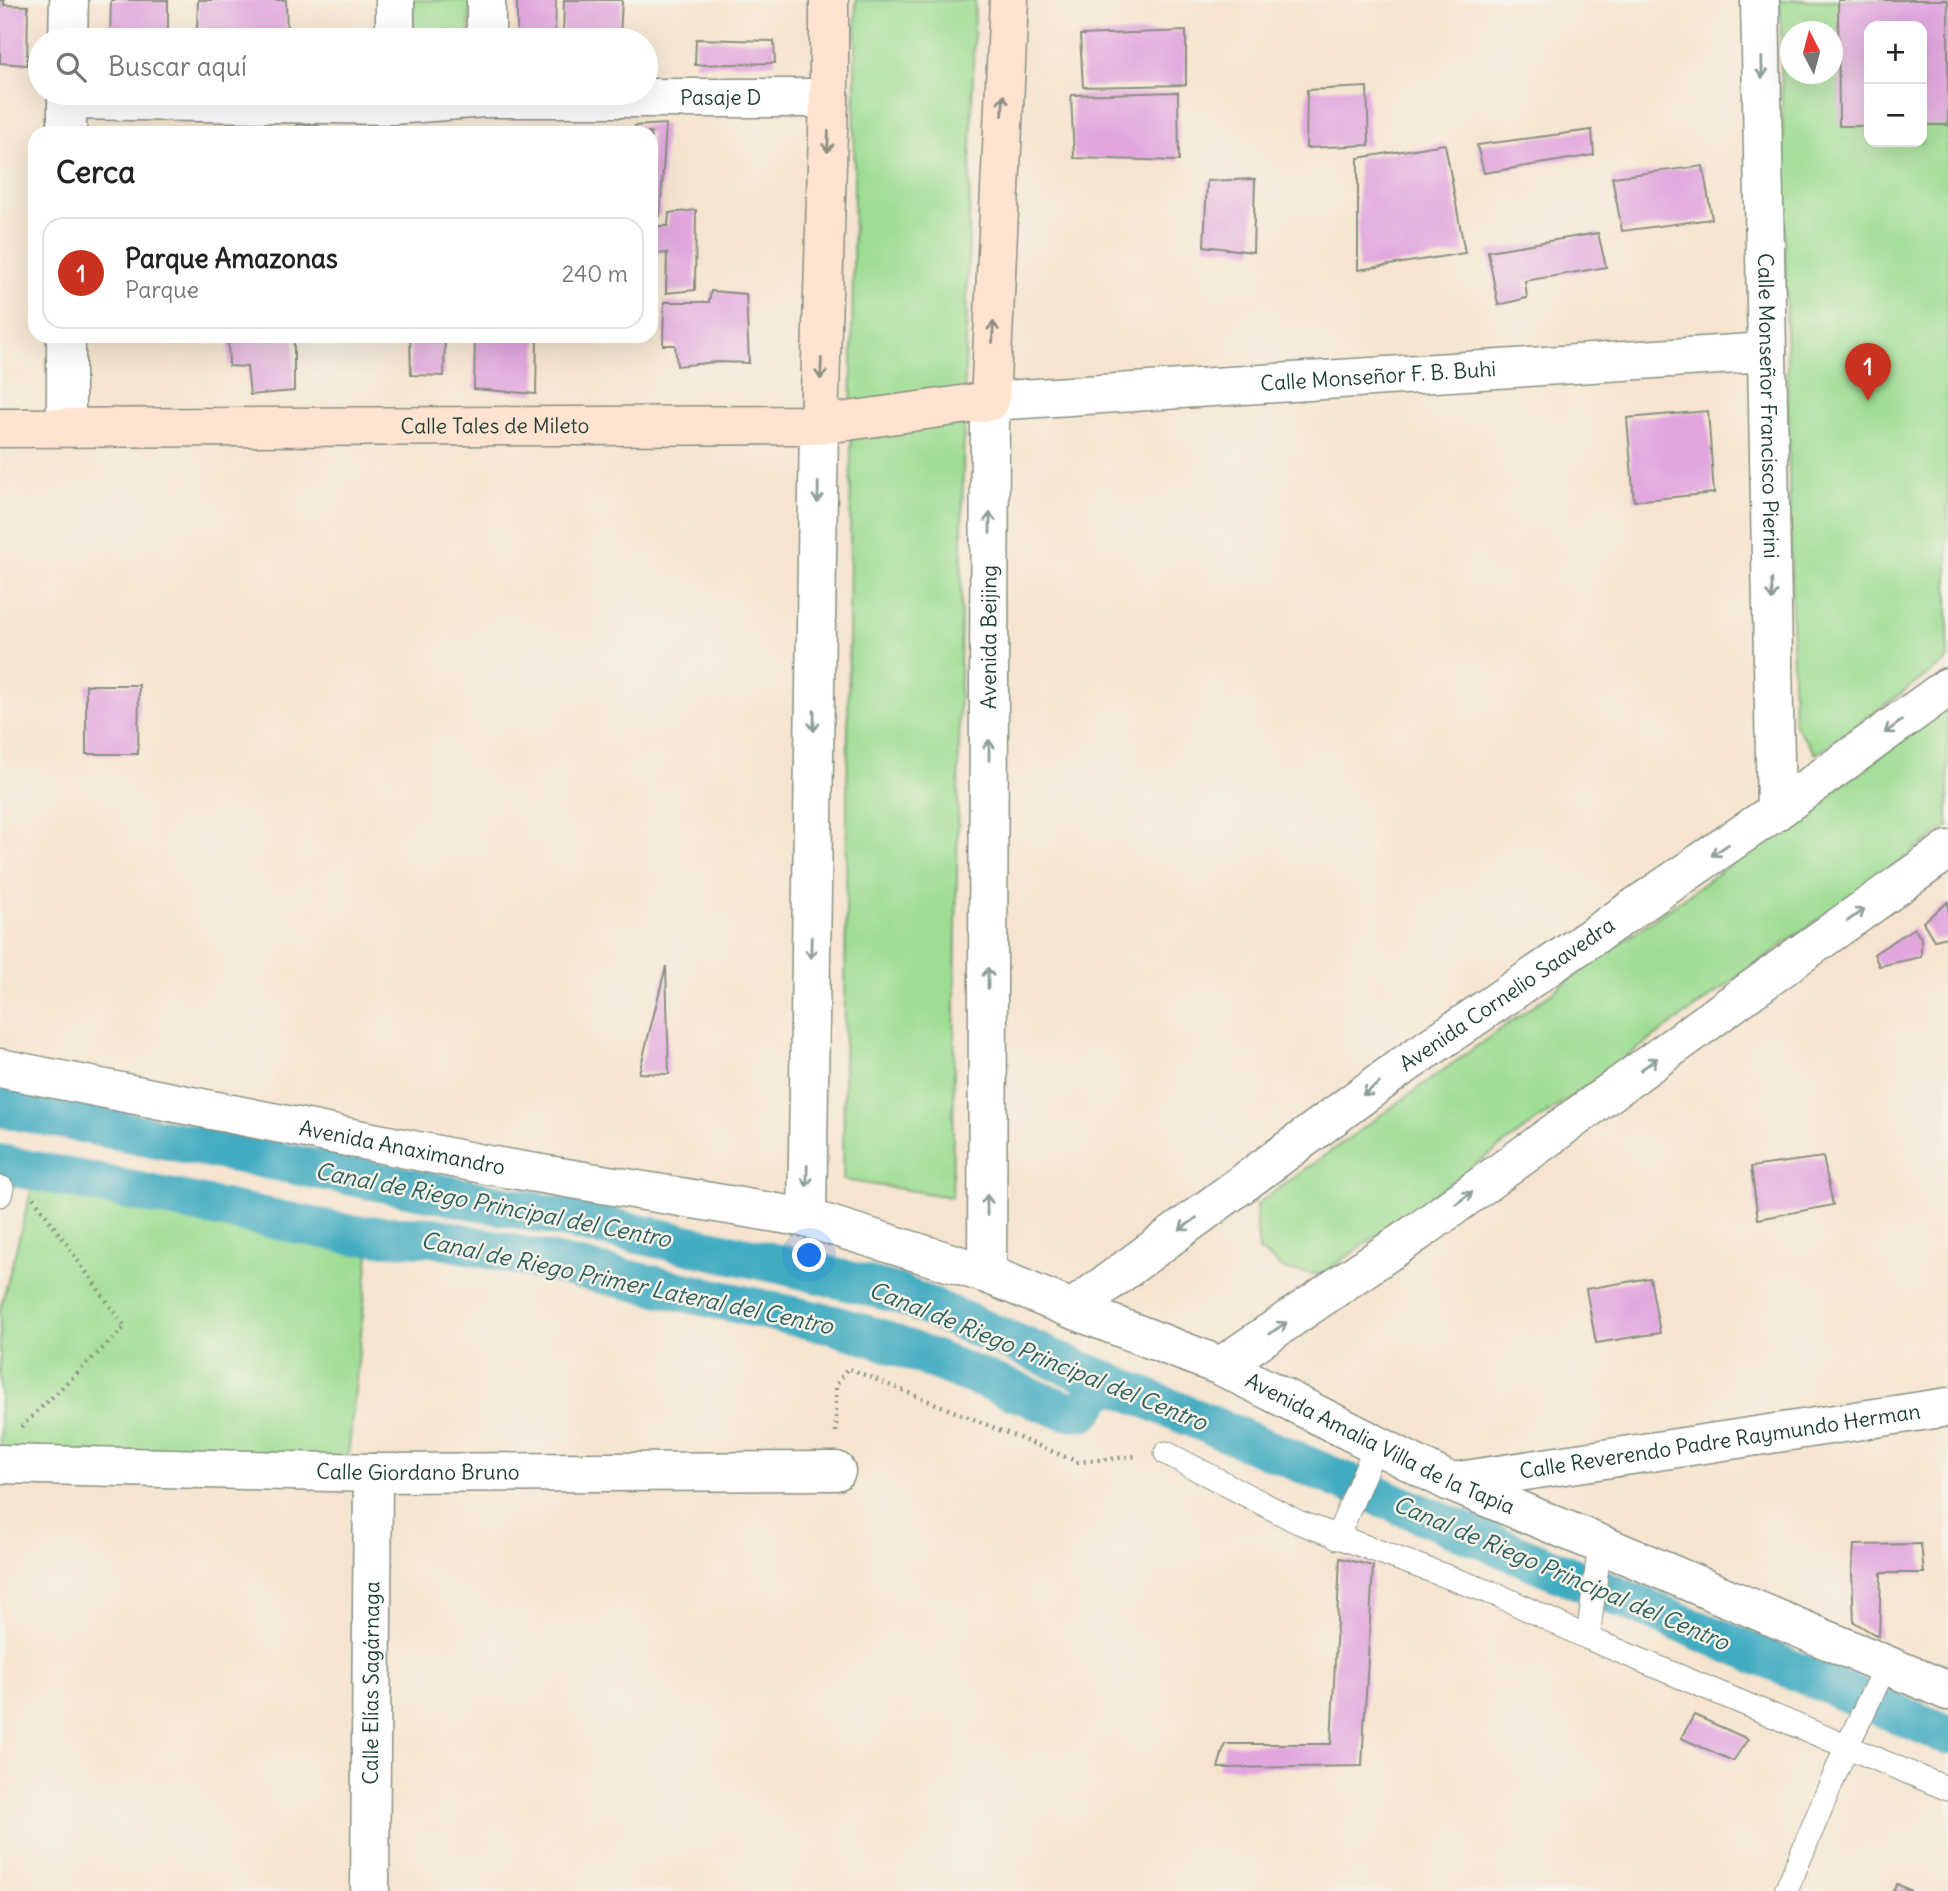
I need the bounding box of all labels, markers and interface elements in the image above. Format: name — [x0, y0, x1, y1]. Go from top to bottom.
north arrow — [1780, 21, 1843, 84]
map controls — [1864, 21, 1927, 147]
button: + — [1864, 21, 1927, 84]
search box — [28, 28, 658, 105]
icon: search — [52, 48, 90, 86]
text: Buscar aquí — [108, 50, 247, 83]
one-way arrow — [1755, 56, 1768, 79]
street label: Pasaje D — [680, 84, 761, 111]
button: − — [1864, 84, 1927, 147]
one-way arrow — [996, 94, 1009, 117]
one-way arrow — [821, 130, 834, 153]
text: Cerca — [56, 153, 135, 191]
text: Parque Amazonas — [125, 242, 338, 275]
street label: Calle Monseñor Francisco Pierini — [1752, 253, 1785, 559]
text: 1 — [76, 259, 86, 288]
text: 240 m — [562, 259, 628, 288]
text: Parque — [125, 275, 199, 304]
one-way arrow — [987, 321, 1000, 344]
pin: 1 — [1845, 343, 1891, 401]
street label: Calle Monseñor F. B. Buhi — [1259, 355, 1497, 397]
one-way arrow — [814, 357, 827, 380]
street label: Calle Tales de Mileto — [401, 412, 589, 440]
one-way arrow — [811, 481, 825, 504]
one-way arrow — [983, 512, 997, 535]
street label: Avenida Beijing — [975, 565, 1002, 709]
one-way arrow — [1765, 578, 1779, 601]
one-way arrow — [808, 709, 821, 732]
one-way arrow — [1884, 720, 1903, 734]
one-way arrow — [982, 739, 996, 762]
one-way arrow — [1711, 842, 1730, 857]
one-way arrow — [1846, 908, 1865, 922]
street label: Avenida Cornelio Saavedra — [1394, 911, 1620, 1077]
one-way arrow — [804, 936, 818, 959]
one-way arrow — [981, 967, 995, 990]
one-way arrow — [1639, 1057, 1658, 1071]
one-way arrow — [1362, 1082, 1381, 1096]
street label: Avenida Anaximandro — [297, 1114, 507, 1181]
water label: Canal de Riego Principal del Centro — [313, 1156, 674, 1253]
one-way arrow — [801, 1164, 814, 1187]
one-way arrow — [1455, 1191, 1474, 1206]
one-way arrow — [980, 1194, 994, 1217]
one-way arrow — [1179, 1217, 1198, 1231]
water label: Canal de Riego Primer Lateral del Centro — [419, 1225, 837, 1341]
your location — [792, 1238, 826, 1272]
water label: Canal de Riego Principal del Centro — [865, 1274, 1212, 1437]
one-way arrow — [1268, 1321, 1287, 1335]
street label: Avenida Amalia Villa de la Tapia — [1241, 1367, 1519, 1520]
street label: Calle Reverendo Padre Raymundo Herman — [1518, 1397, 1922, 1485]
street label: Calle Giordano Bruno — [316, 1458, 520, 1486]
water label: Canal de Riego Principal del Centro — [1389, 1489, 1734, 1657]
street label: Calle Elías Sagárnaga — [357, 1581, 385, 1785]

